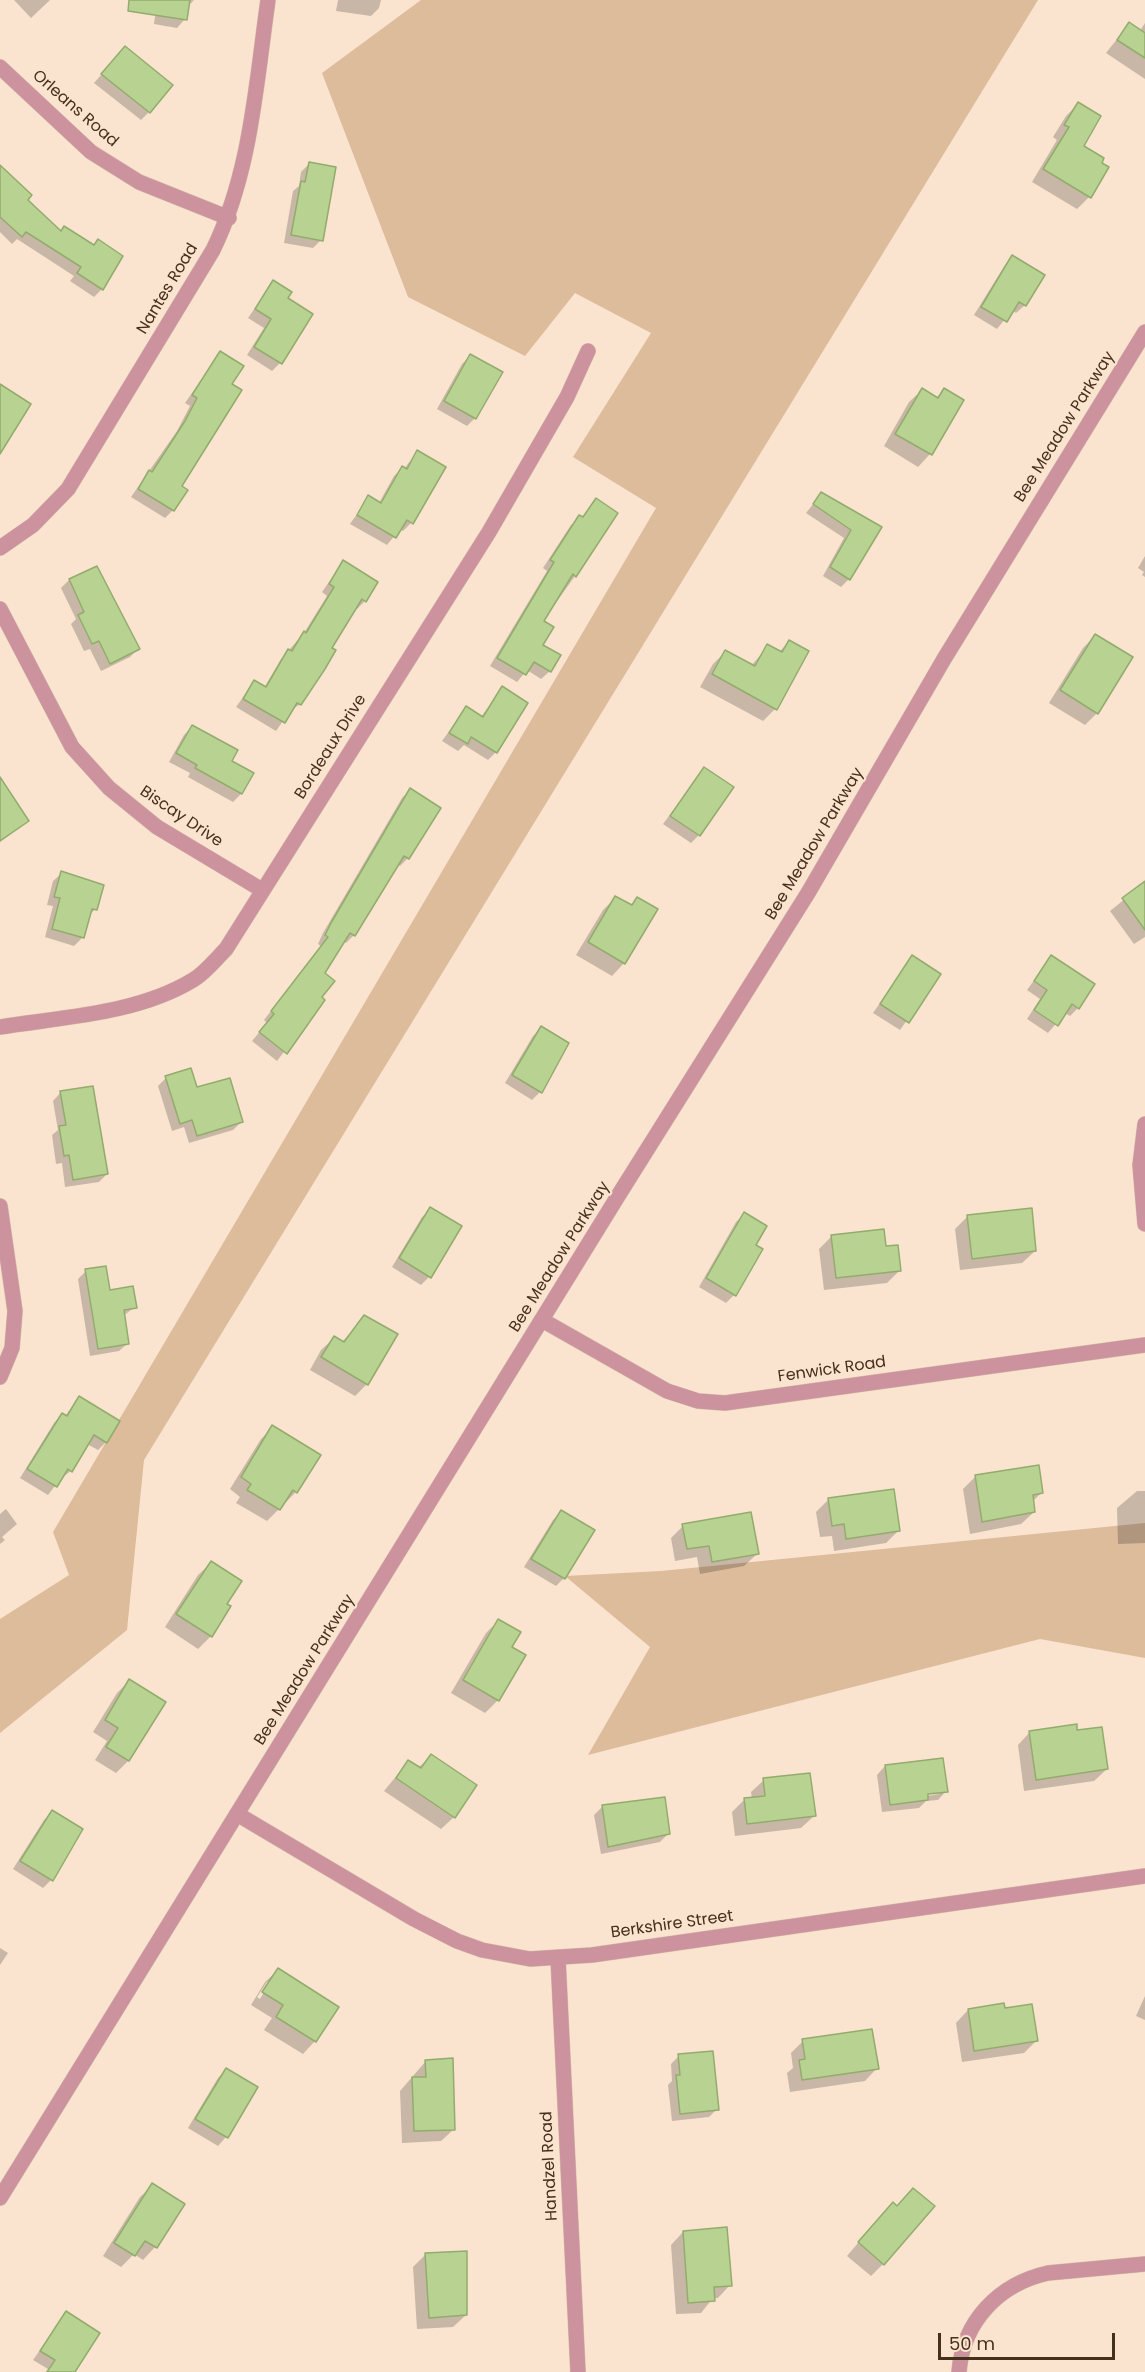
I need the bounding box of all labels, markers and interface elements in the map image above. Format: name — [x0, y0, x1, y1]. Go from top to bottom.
street label: Orleans Road — [28, 66, 122, 152]
street label: Nantes Road — [133, 240, 203, 338]
street label: Bee Meadow Parkway — [1011, 348, 1119, 506]
street label: Bordeaux Drive — [291, 691, 371, 803]
street label: Bee Meadow Parkway — [762, 764, 868, 924]
street label: Biscay Drive — [136, 782, 226, 852]
street label: Bee Meadow Parkway — [506, 1178, 614, 1336]
street label: Fenwick Road — [777, 1353, 887, 1387]
street label: Bee Meadow Parkway — [251, 1591, 359, 1749]
street label: Berkshire Street — [610, 1907, 734, 1943]
street label: Handzel Road — [538, 2111, 562, 2221]
scale bar — [941, 2321, 1118, 2359]
text: 50 m — [949, 2331, 995, 2356]

